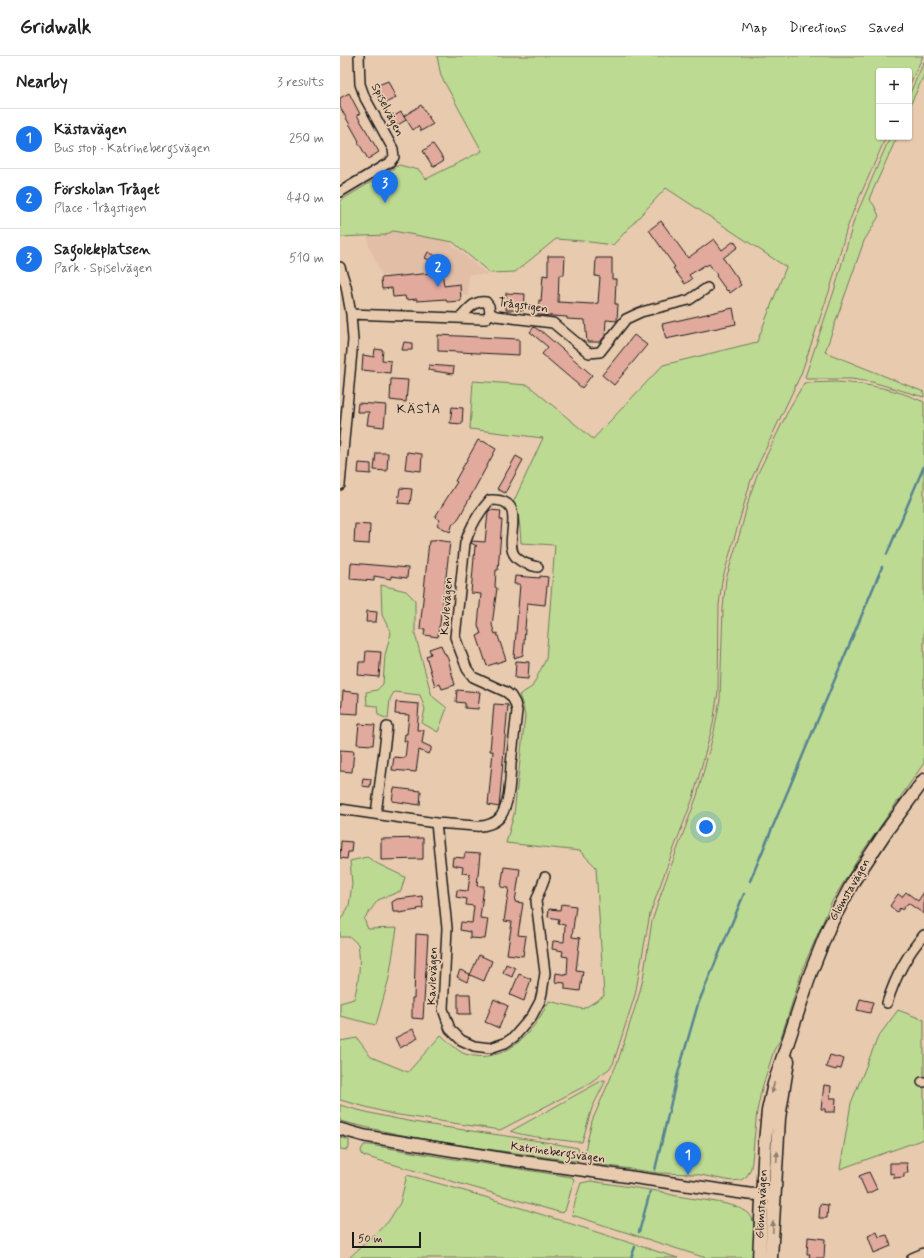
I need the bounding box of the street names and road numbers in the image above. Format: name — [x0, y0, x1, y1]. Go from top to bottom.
street label: Spiselvägen — [367, 81, 407, 139]
street label: Trågstigen — [497, 295, 549, 317]
street label: Kavlevägen — [437, 576, 457, 636]
street label: Glömstavägen — [826, 856, 874, 924]
street label: Kavlevägen — [424, 947, 442, 1005]
street label: Katrinebergsvägen — [510, 1138, 606, 1169]
street label: Glömstavägen — [752, 1169, 772, 1239]

